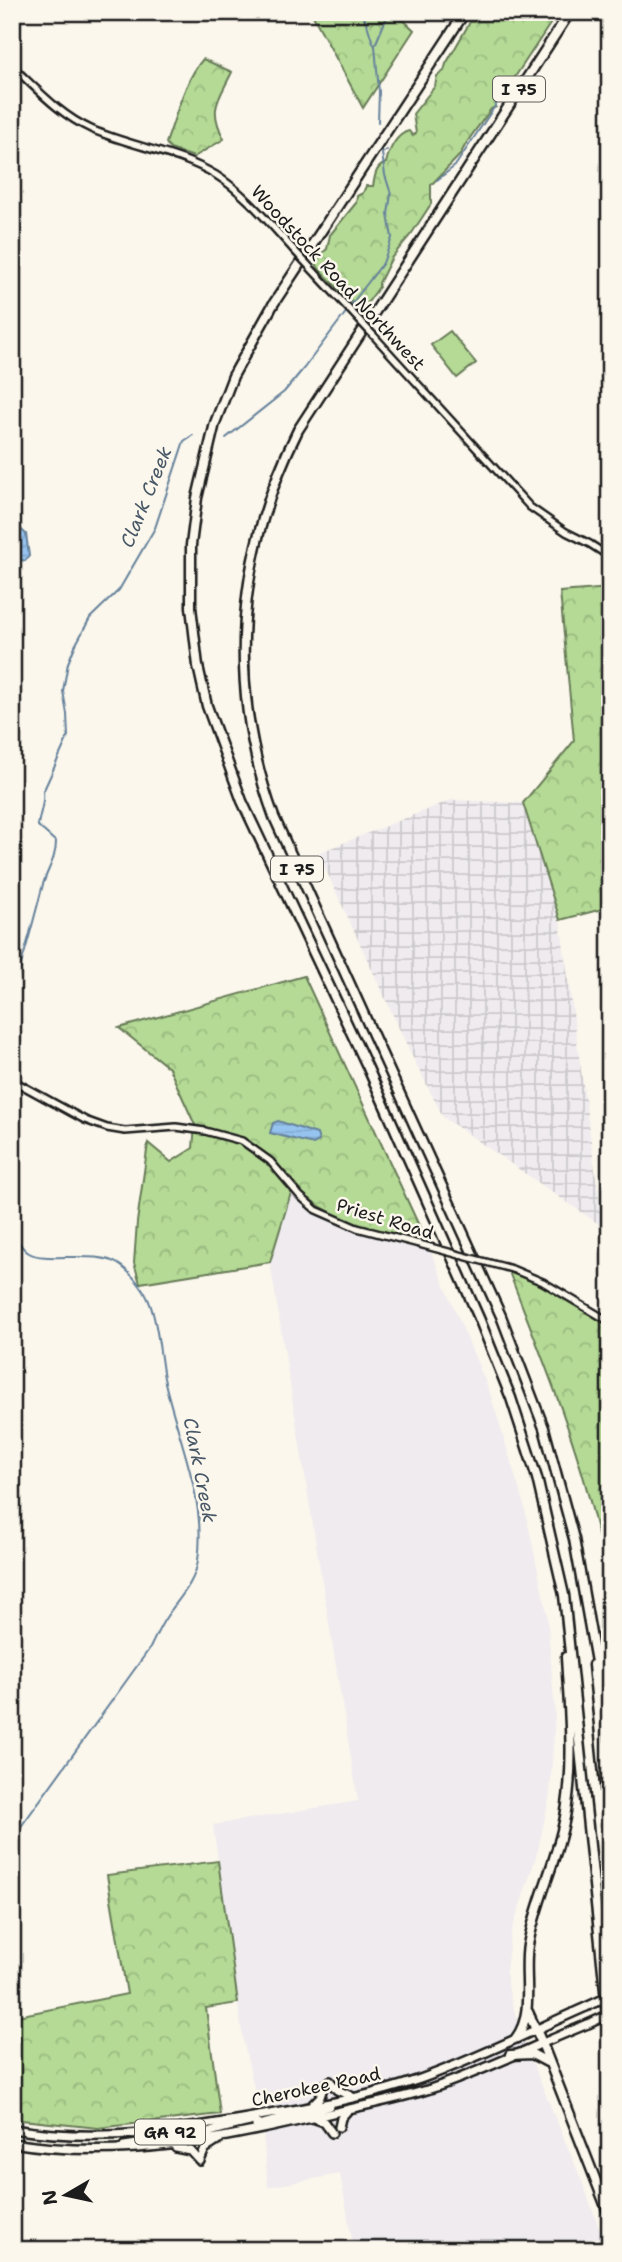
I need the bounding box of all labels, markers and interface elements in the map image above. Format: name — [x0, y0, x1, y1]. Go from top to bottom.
road number: I 75 — [493, 76, 545, 102]
street label: Woodstock Road Northwest — [246, 180, 431, 376]
water label: Clark Creek — [114, 443, 178, 551]
road number: I 75 — [271, 856, 323, 882]
street label: Priest Road — [333, 1193, 437, 1245]
water label: Clark Creek — [178, 1415, 223, 1525]
street label: Cherokee Road — [249, 2062, 383, 2112]
road number: GA 92 — [135, 2120, 205, 2144]
north arrow — [32, 2160, 102, 2230]
text: N — [36, 2188, 63, 2207]

